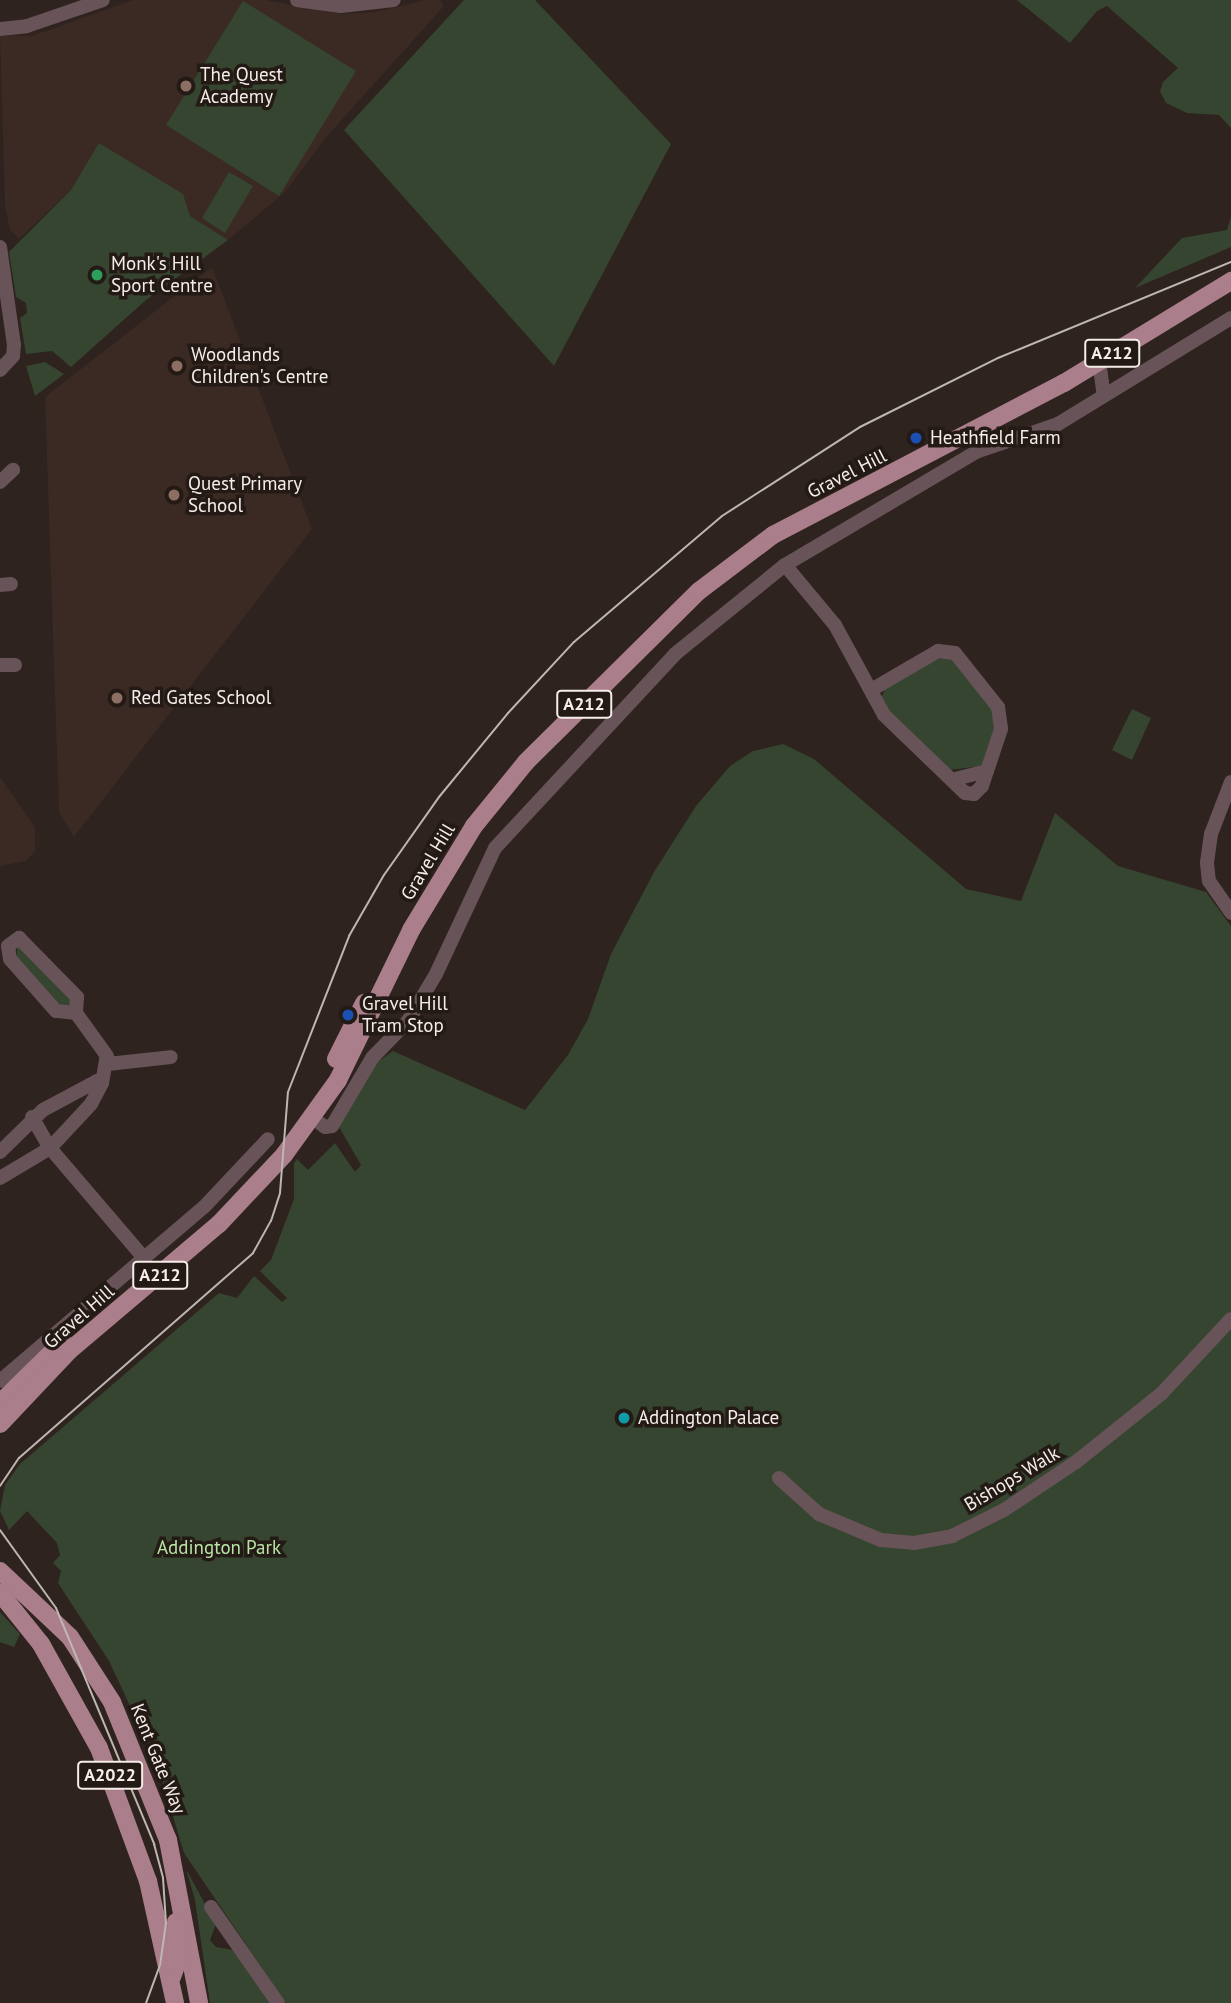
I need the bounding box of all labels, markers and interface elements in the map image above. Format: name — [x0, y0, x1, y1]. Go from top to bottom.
place label: The Quest Academy — [200, 64, 283, 108]
marker: The Quest Academy — [178, 78, 194, 94]
place label: Monk's Hill Sport Centre — [111, 253, 213, 297]
marker: Monk's Hill Sport Centre — [89, 267, 105, 283]
road number: A212 — [1084, 338, 1140, 368]
place label: Woodlands Children's Centre — [191, 344, 328, 388]
marker: Woodlands Children's Centre — [169, 358, 185, 374]
place label: Heathfield Farm — [930, 427, 1061, 449]
marker: Heathfield Farm — [908, 430, 924, 446]
street label: Gravel Hill — [804, 444, 890, 504]
place label: Quest Primary School — [188, 473, 302, 517]
marker: Quest Primary School — [166, 487, 182, 503]
place label: Red Gates School — [131, 687, 271, 709]
marker: Red Gates School — [109, 690, 125, 706]
road number: A212 — [556, 690, 612, 718]
street label: Gravel Hill — [396, 819, 460, 905]
place label: Gravel Hill Tram Stop — [362, 993, 448, 1037]
marker: Gravel Hill Tram Stop — [340, 1007, 356, 1023]
road number: A212 — [132, 1260, 188, 1290]
street label: Gravel Hill — [39, 1280, 119, 1354]
place label: Addington Palace — [638, 1407, 779, 1429]
marker: Addington Palace — [616, 1410, 632, 1426]
street label: Bishops Walk — [960, 1442, 1064, 1516]
park label: Addington Park — [157, 1537, 281, 1559]
street label: Kent Gate Way — [125, 1700, 191, 1818]
road number: A2022 — [77, 1760, 143, 1790]

